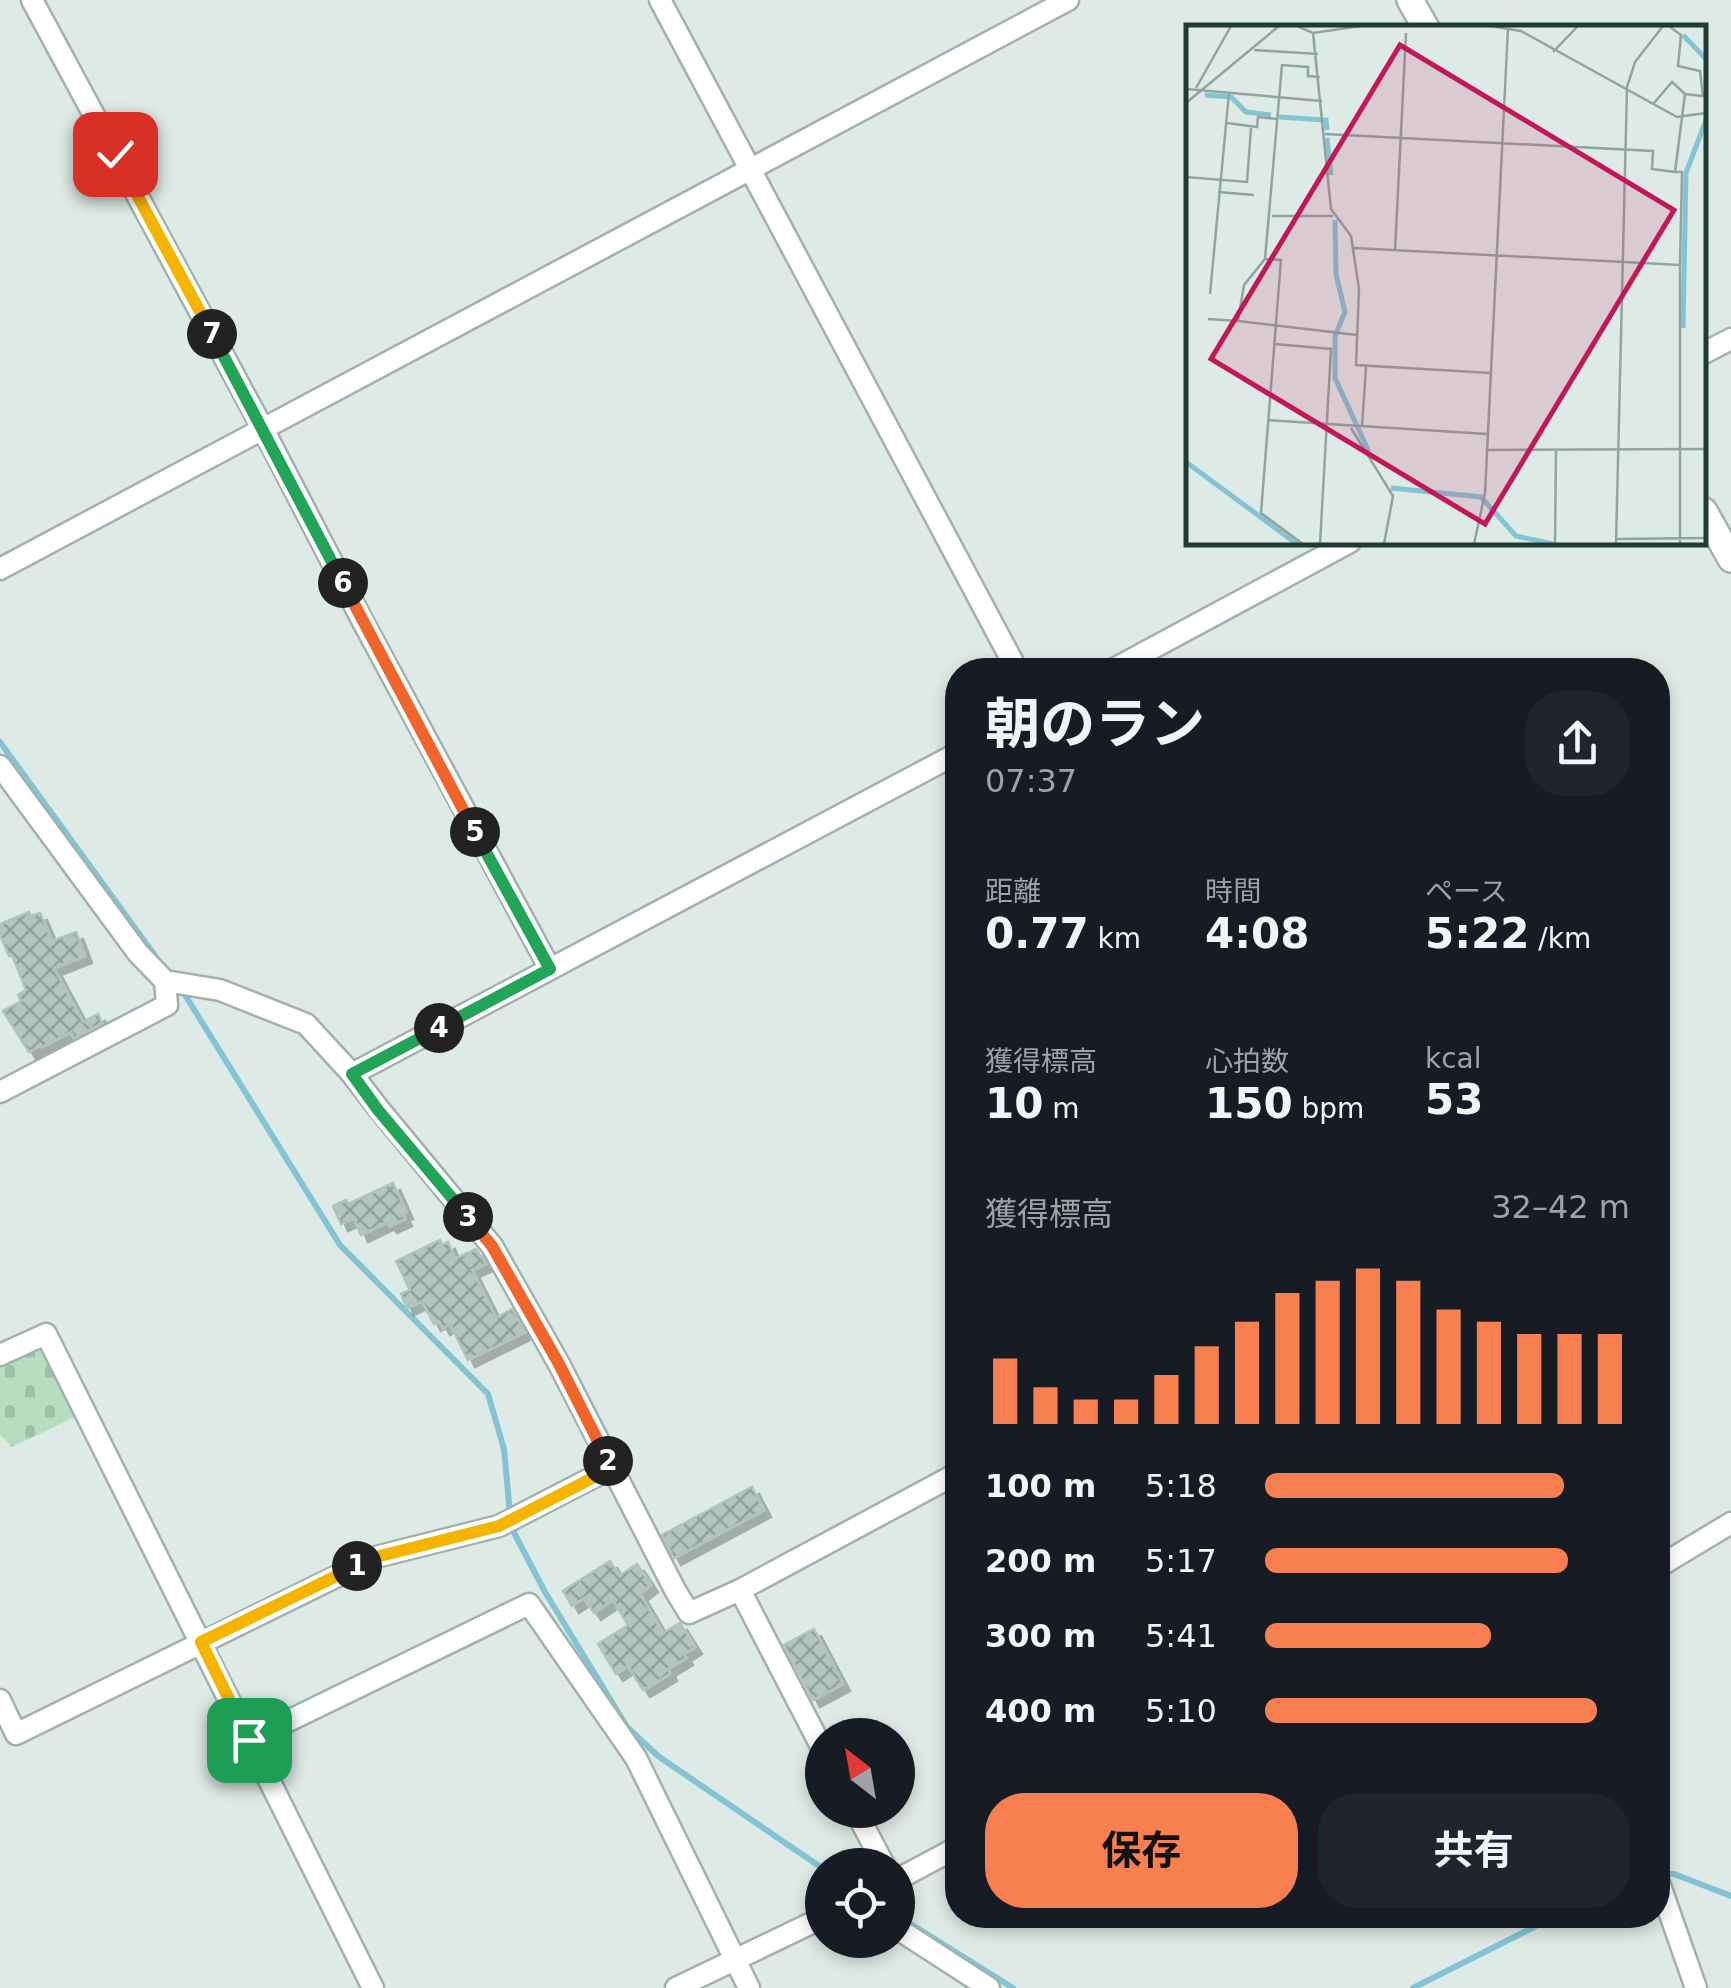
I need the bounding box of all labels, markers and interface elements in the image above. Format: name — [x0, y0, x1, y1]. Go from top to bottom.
inset map — [1186, 25, 1706, 545]
pin — [73, 112, 158, 197]
icon: check — [88, 127, 143, 182]
pin: 7 — [187, 309, 237, 359]
text: 7 — [202, 317, 222, 350]
pin: 6 — [318, 558, 368, 608]
text: 6 — [333, 566, 353, 599]
button: share — [1525, 691, 1630, 796]
text: 朝のラン — [985, 692, 1205, 756]
text: 07:37 — [985, 762, 1077, 800]
pin: 5 — [450, 807, 500, 857]
text: 5 — [465, 815, 485, 848]
text: 距離 — [985, 875, 1041, 908]
text: 時間 — [1205, 875, 1261, 908]
text: ペース — [1425, 875, 1508, 908]
text: 0.77 — [985, 909, 1089, 958]
text: 4:08 — [1205, 909, 1309, 958]
text: 5:22 — [1425, 909, 1529, 958]
text: km — [1089, 922, 1141, 955]
text: /km — [1529, 922, 1591, 955]
pin: 4 — [414, 1003, 464, 1053]
text: 4 — [429, 1011, 449, 1044]
text: kcal — [1425, 1042, 1482, 1075]
text: 獲得標高 — [985, 1045, 1097, 1078]
text: 心拍数 — [1205, 1045, 1289, 1078]
text: 53 — [1425, 1075, 1483, 1124]
text: 10 — [985, 1079, 1043, 1128]
text: 150 — [1205, 1079, 1293, 1128]
text: m — [1043, 1092, 1080, 1125]
text: bpm — [1293, 1092, 1364, 1125]
text: 32–42 m — [1491, 1188, 1630, 1226]
pin: 3 — [443, 1192, 493, 1242]
text: 獲得標高 — [985, 1195, 1113, 1233]
text: 3 — [458, 1200, 478, 1233]
pin: 2 — [583, 1436, 633, 1486]
text: 2 — [598, 1444, 618, 1477]
text: 100 m — [985, 1467, 1096, 1505]
text: 5:18 — [1145, 1467, 1217, 1505]
pin: 1 — [332, 1541, 382, 1591]
text: 200 m — [985, 1542, 1096, 1580]
text: 5:17 — [1145, 1542, 1217, 1580]
text: 1 — [347, 1549, 367, 1582]
text: 300 m — [985, 1617, 1096, 1655]
text: 5:41 — [1145, 1617, 1217, 1655]
text: 400 m — [985, 1692, 1096, 1730]
text: 5:10 — [1145, 1692, 1217, 1730]
pin — [207, 1698, 292, 1783]
icon: arrive — [222, 1713, 277, 1768]
north arrow — [805, 1718, 915, 1828]
map controls — [805, 1718, 915, 1958]
button: 保存 — [985, 1793, 1298, 1908]
button: 共有 — [1318, 1793, 1630, 1908]
button: locate — [805, 1848, 915, 1958]

